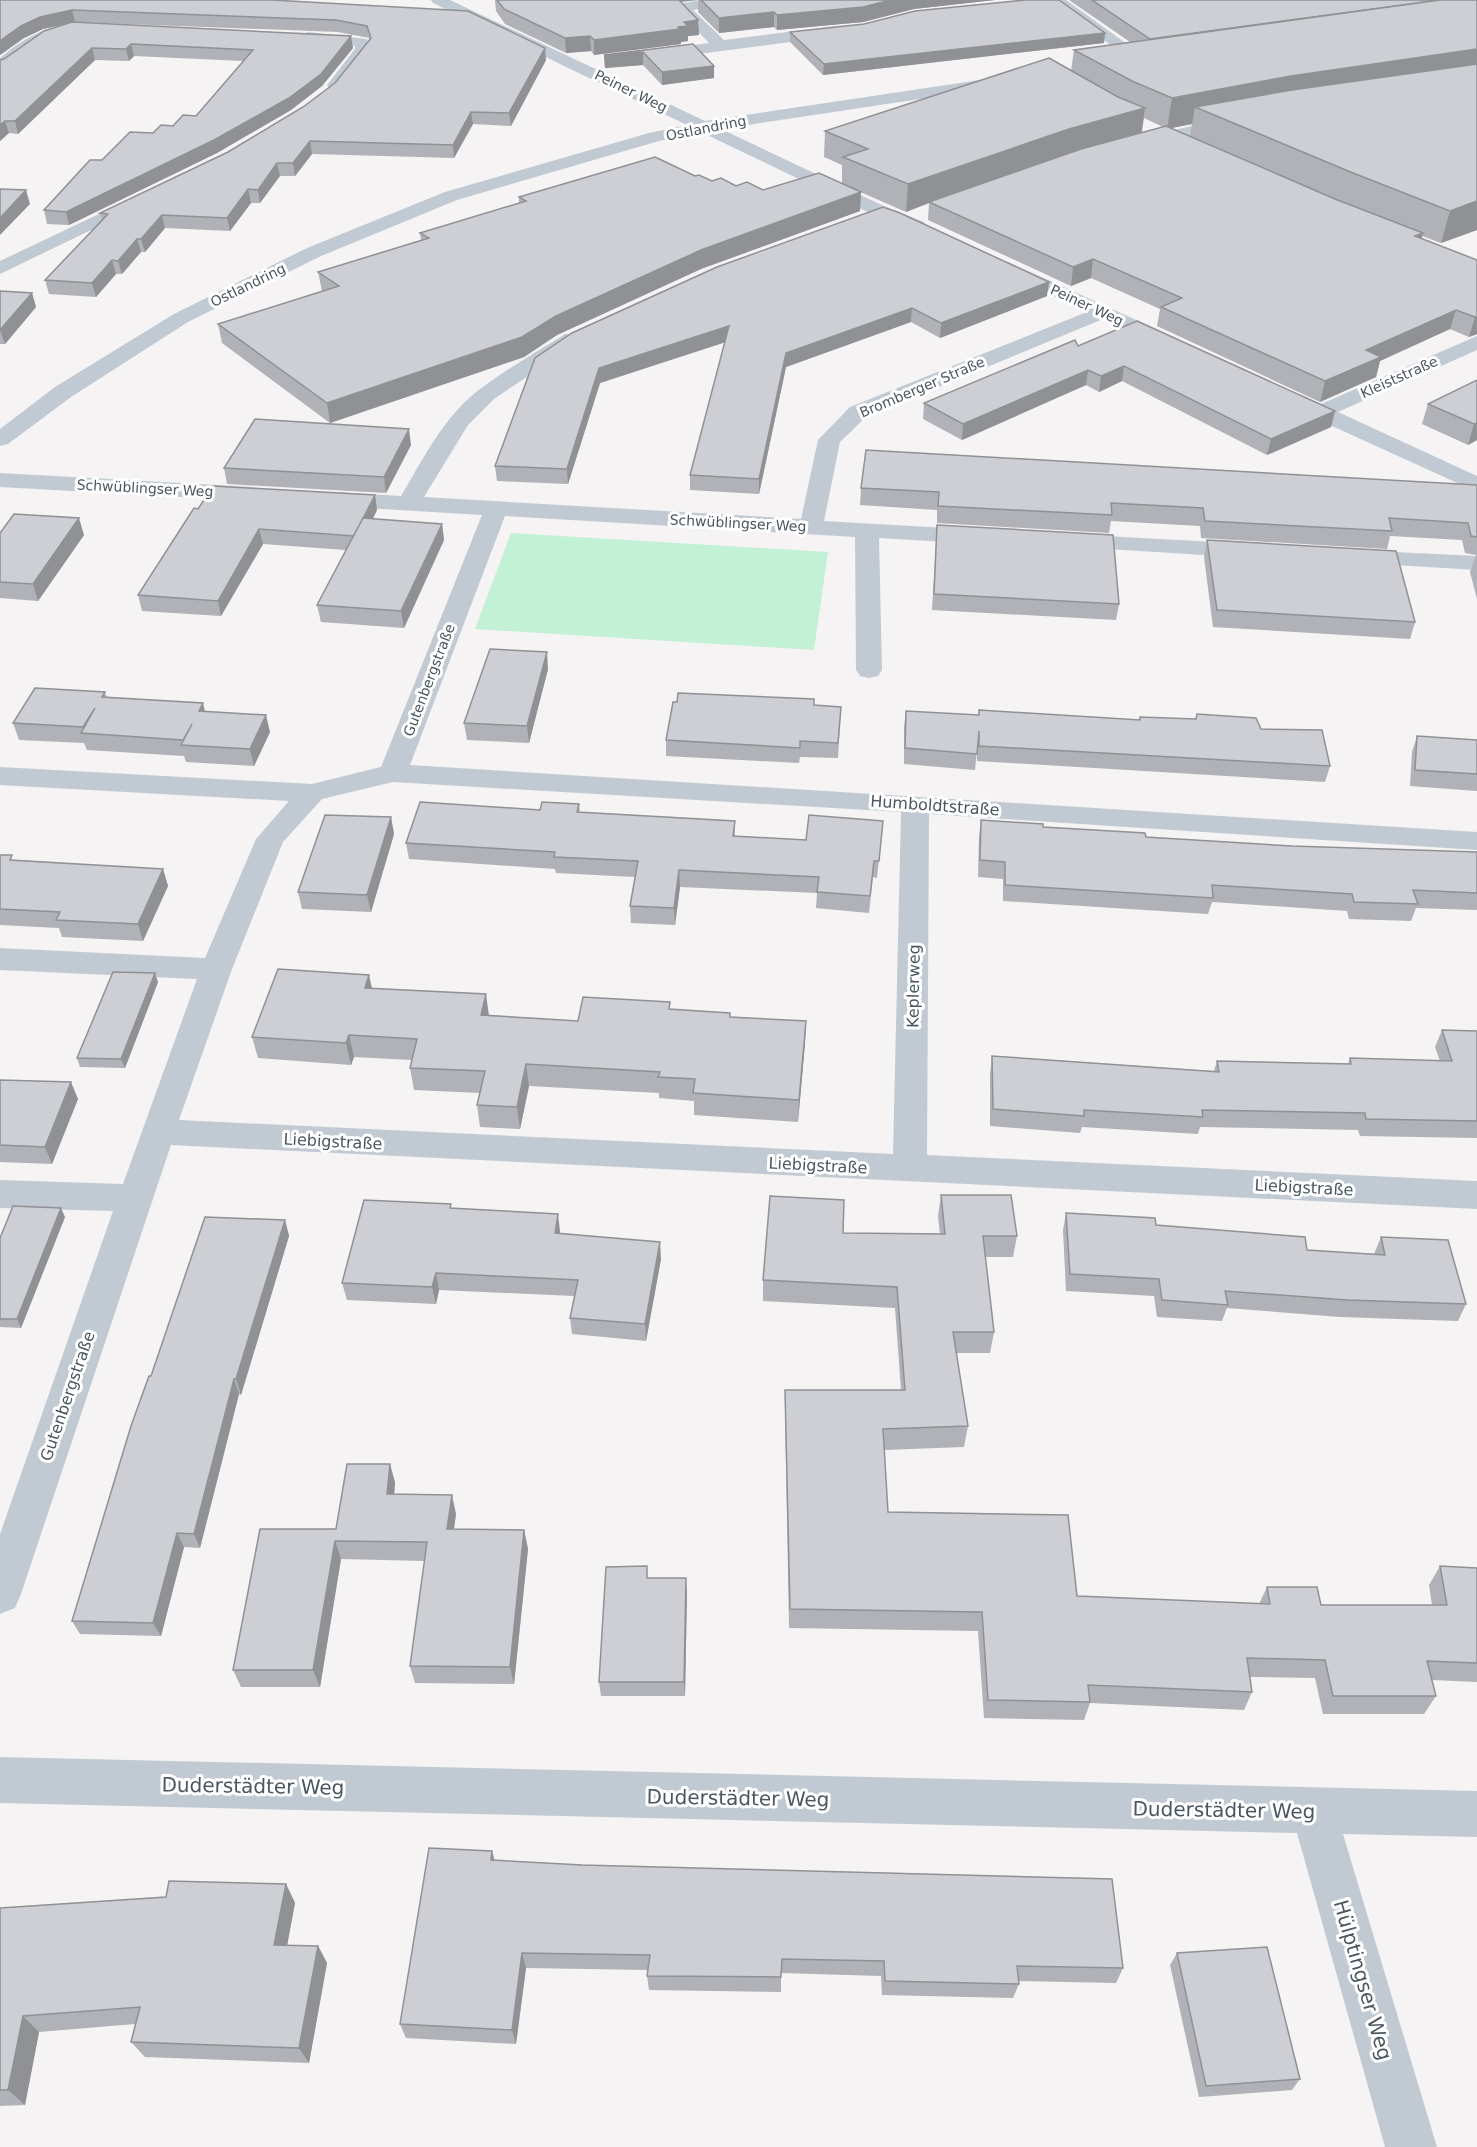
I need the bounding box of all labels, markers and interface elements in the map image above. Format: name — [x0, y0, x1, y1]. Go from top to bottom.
street label: Peiner Weg — [592, 67, 670, 115]
street label: Ostlandring — [665, 112, 747, 144]
street label: Ostlandring — [208, 260, 288, 310]
street label: Peiner Weg — [1048, 281, 1126, 329]
street label: Bromberger Straße — [857, 353, 987, 421]
street label: Kleiststraße — [1358, 353, 1440, 401]
street label: Schwüblingser Weg — [76, 476, 214, 500]
street label: Schwüblingser Weg — [669, 511, 807, 535]
street label: Gutenbergstraße — [400, 622, 458, 738]
street label: Humboldtstraße — [870, 792, 1000, 819]
street label: Keplerweg — [903, 944, 924, 1028]
street label: Liebigstraße — [283, 1129, 383, 1154]
street label: Liebigstraße — [768, 1153, 868, 1178]
street label: Liebigstraße — [1254, 1175, 1354, 1200]
street label: Gutenbergstraße — [36, 1329, 99, 1464]
street label: Duderstädter Weg — [161, 1772, 345, 1800]
street label: Duderstädter Weg — [646, 1784, 830, 1812]
street label: Duderstädter Weg — [1132, 1796, 1316, 1824]
street label: Hülptingser Weg — [1329, 1897, 1397, 2063]

